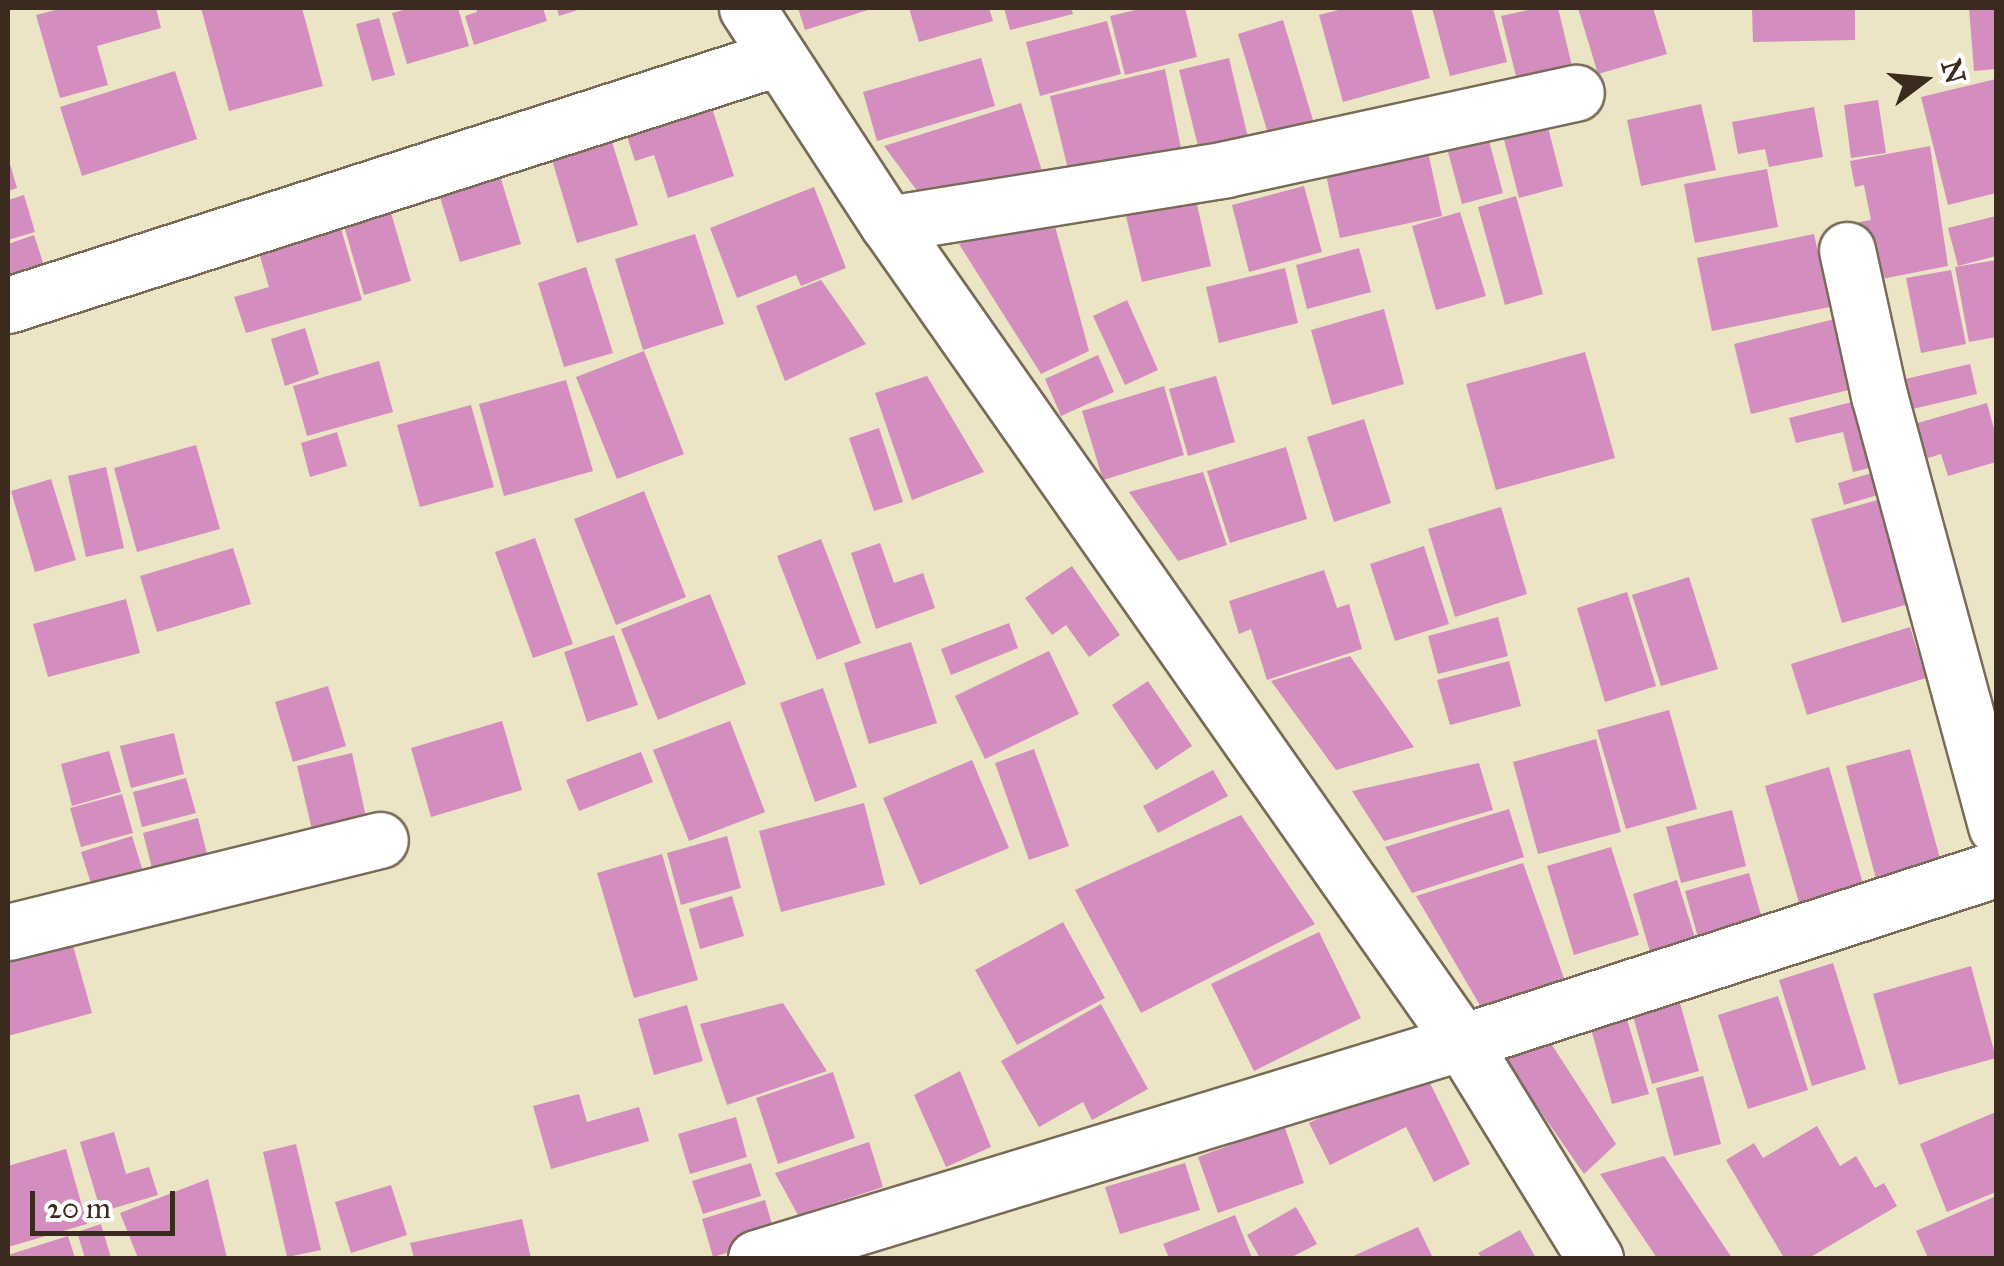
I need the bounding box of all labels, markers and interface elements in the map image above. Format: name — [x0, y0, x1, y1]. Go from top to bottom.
north arrow — [1874, 30, 1974, 130]
text: N — [1933, 55, 1973, 88]
scale bar — [35, 1171, 180, 1233]
text: 20 m — [47, 1190, 111, 1226]

